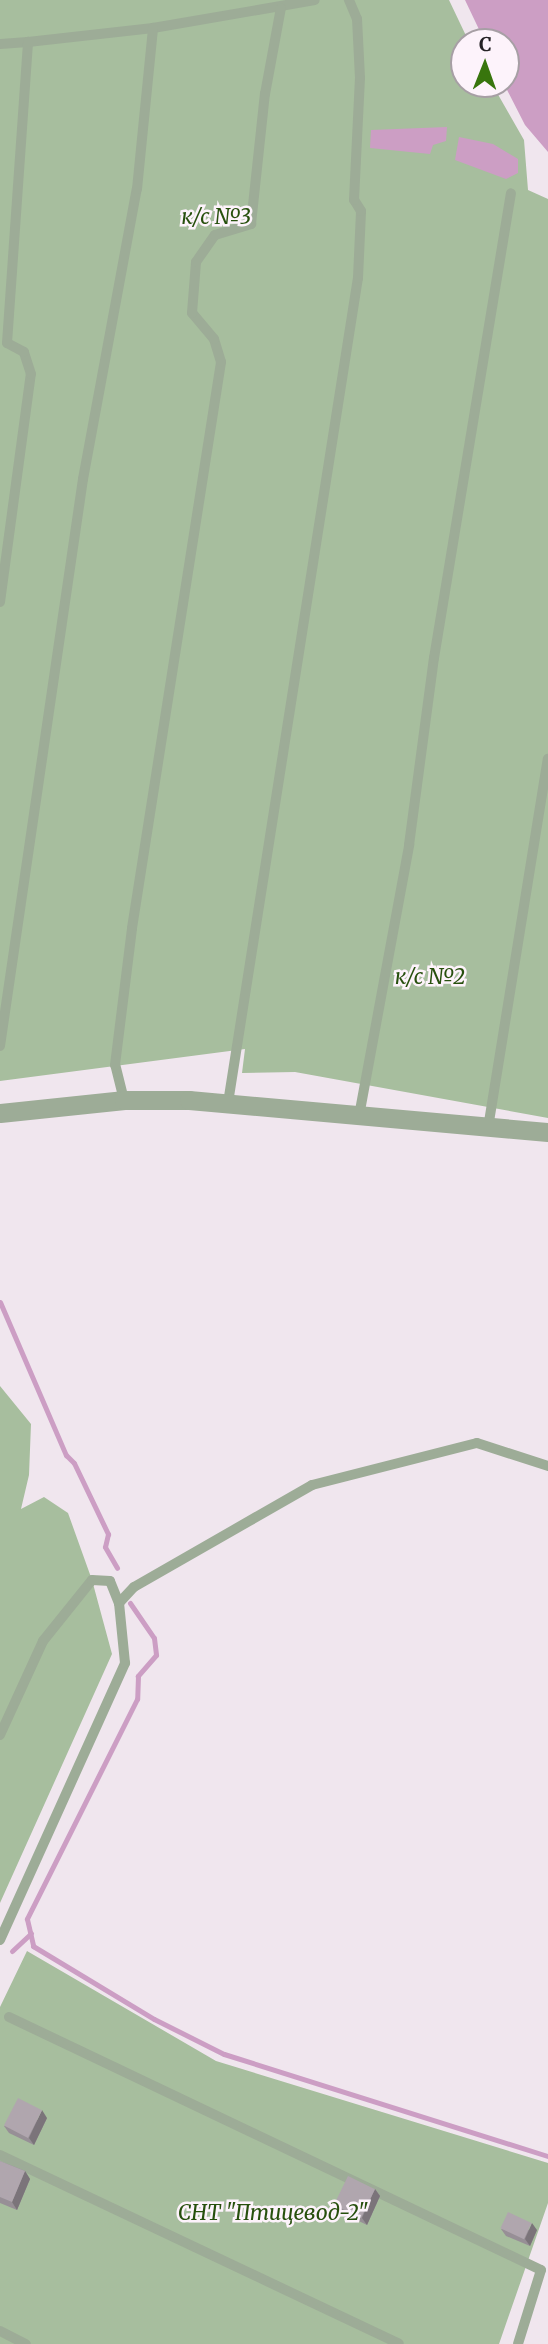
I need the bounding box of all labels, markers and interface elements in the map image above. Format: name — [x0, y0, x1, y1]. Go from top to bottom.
north arrow — [450, 28, 520, 98]
text: С — [479, 32, 492, 56]
park label: к/с №3 — [181, 204, 251, 230]
park label: к/с №2 — [395, 964, 465, 990]
park label: СНТ "Птицевод-2" — [178, 2200, 368, 2226]

